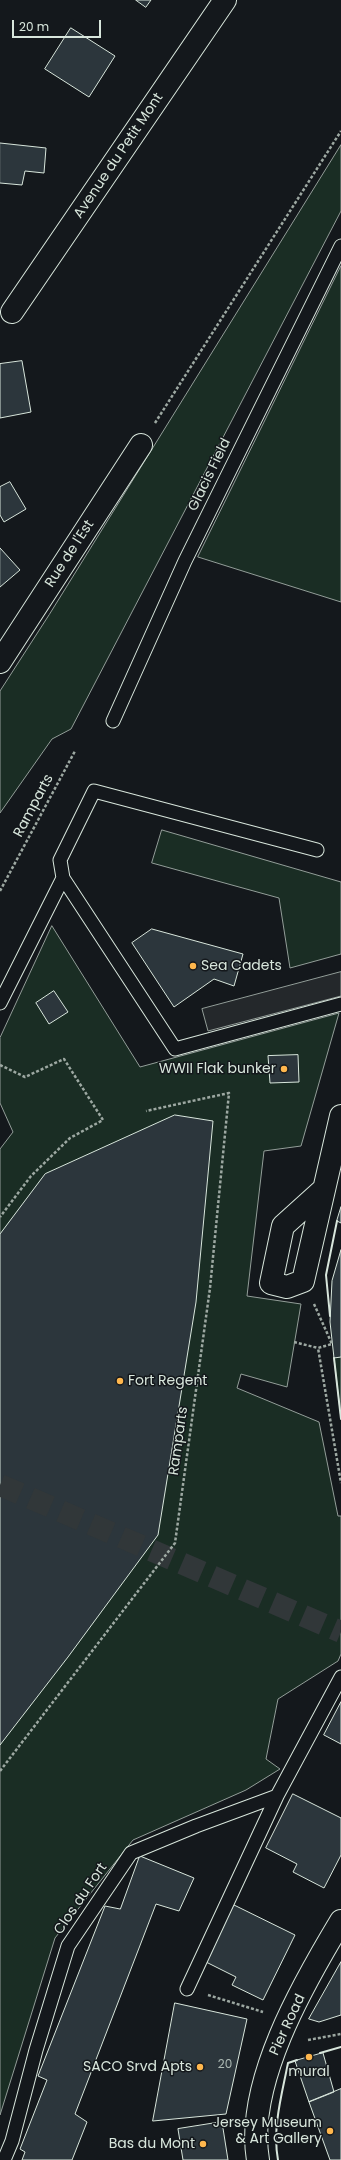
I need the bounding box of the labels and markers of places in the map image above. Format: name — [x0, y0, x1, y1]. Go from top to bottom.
place label: Sea Cadets — [201, 958, 282, 974]
marker: Sea Cadets — [188, 961, 198, 971]
place label: WWII Flak bunker — [159, 1061, 276, 1077]
marker: WWII Flak bunker — [279, 1064, 289, 1074]
place label: Fort Regent — [128, 1373, 207, 1389]
marker: Fort Regent — [115, 1376, 125, 1386]
marker: mural — [304, 2052, 314, 2062]
place label: SACO Srvd Apts — [83, 2059, 192, 2075]
marker: SACO Srvd Apts — [195, 2062, 205, 2072]
place label: mural — [288, 2064, 330, 2080]
place label: Jersey Museum & Art Gallery — [213, 2115, 322, 2148]
marker: Jersey Museum & Art Gallery — [325, 2126, 335, 2136]
place label: Bas du Mont — [109, 2136, 195, 2152]
marker: Bas du Mont — [198, 2139, 208, 2149]

